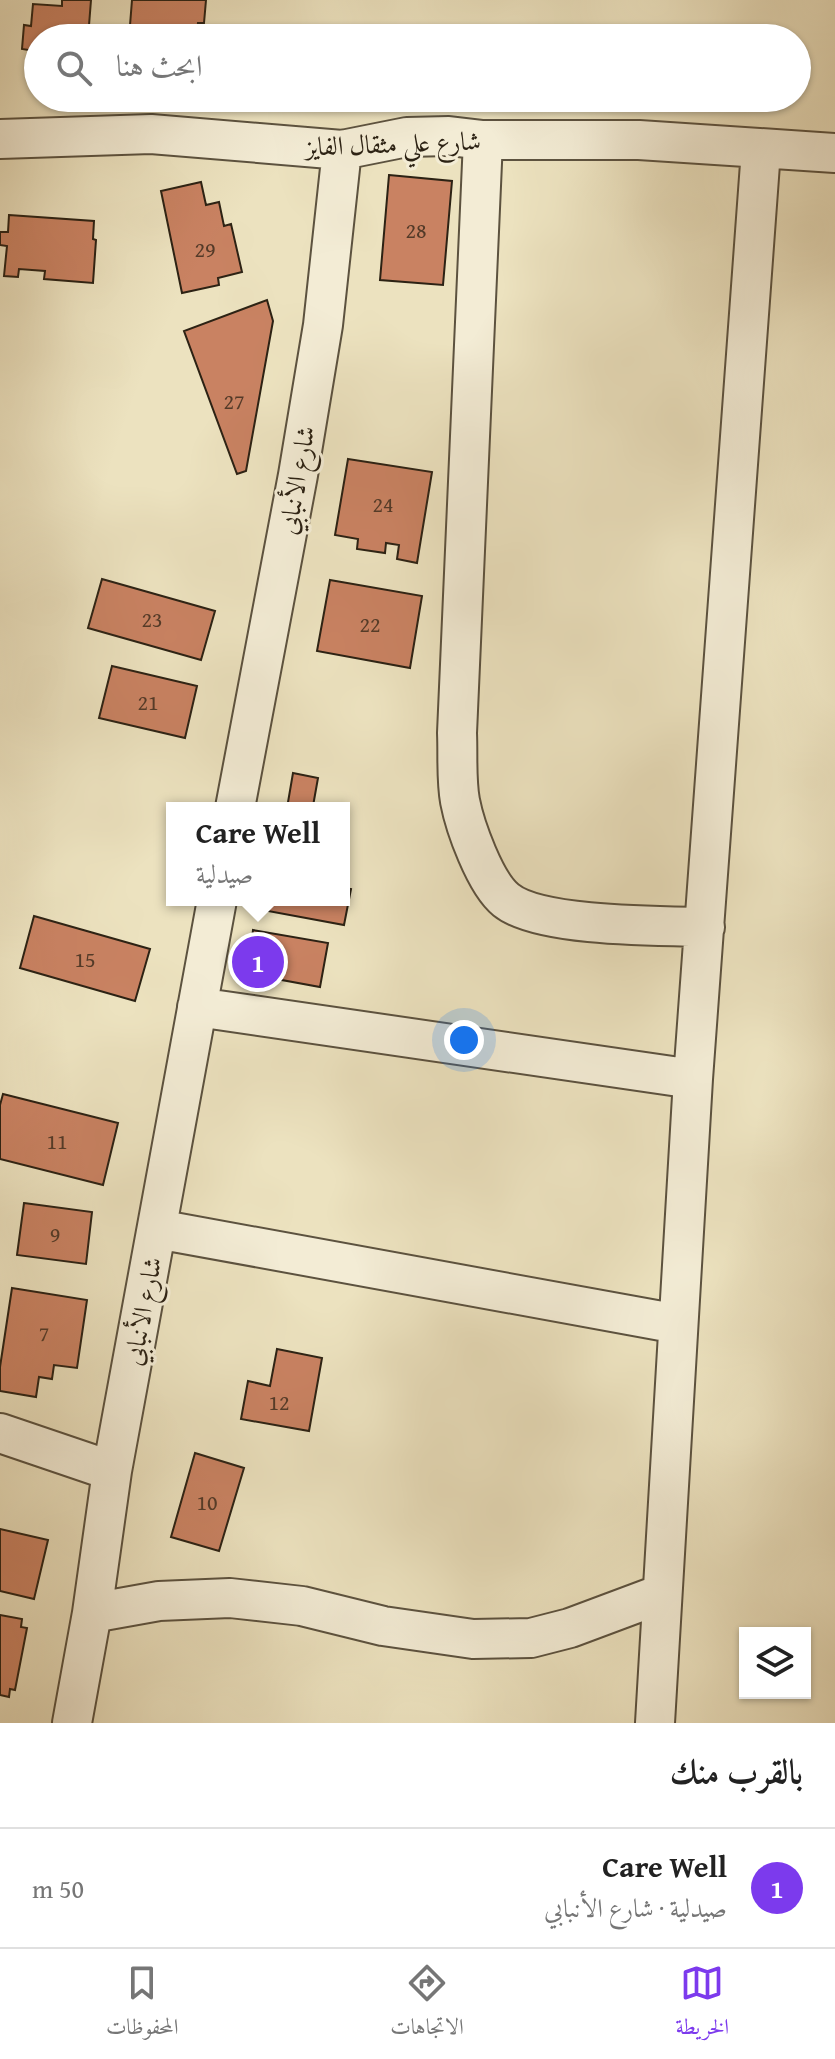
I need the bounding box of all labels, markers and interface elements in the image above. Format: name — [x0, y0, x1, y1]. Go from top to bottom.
search box — [24, 24, 811, 112]
text: ابحث هنا — [116, 43, 203, 87]
icon: search — [52, 46, 96, 90]
street label: شارع علي مثقال الفايز — [301, 120, 482, 172]
house number: 28 — [405, 214, 427, 246]
house number: 29 — [194, 233, 216, 265]
house number: 27 — [223, 385, 245, 417]
street label: شارع الأنبابي — [267, 423, 328, 538]
house number: 24 — [372, 488, 394, 520]
house number: 23 — [141, 603, 163, 635]
house number: 22 — [359, 608, 381, 640]
house number: 21 — [137, 686, 159, 718]
popup — [166, 802, 350, 906]
text: Care Well — [196, 810, 320, 854]
text: صيدلية — [196, 854, 253, 893]
pin: 1 — [232, 932, 284, 992]
house number: 15 — [74, 943, 96, 975]
your location — [444, 1020, 484, 1060]
house number: 11 — [46, 1125, 68, 1157]
house number: 9 — [50, 1218, 60, 1250]
street label: شارع الأنبابي — [112, 1253, 175, 1369]
house number: 7 — [39, 1317, 49, 1349]
house number: 12 — [268, 1386, 290, 1418]
house number: 10 — [196, 1486, 218, 1518]
map controls — [739, 1627, 811, 1699]
button: layers — [739, 1627, 811, 1699]
text: بالقرب منك — [670, 1746, 803, 1795]
text: Care Well — [602, 1844, 727, 1888]
text: 50 m — [32, 1869, 84, 1908]
text: 1 — [770, 1869, 784, 1908]
text: صيدلية · شارع الأنبابي — [544, 1888, 727, 1927]
tab: المحفوظات — [106, 1961, 178, 2048]
tab: الاتجاهات — [390, 1961, 464, 2048]
tab: الخريطة — [676, 1961, 729, 2048]

